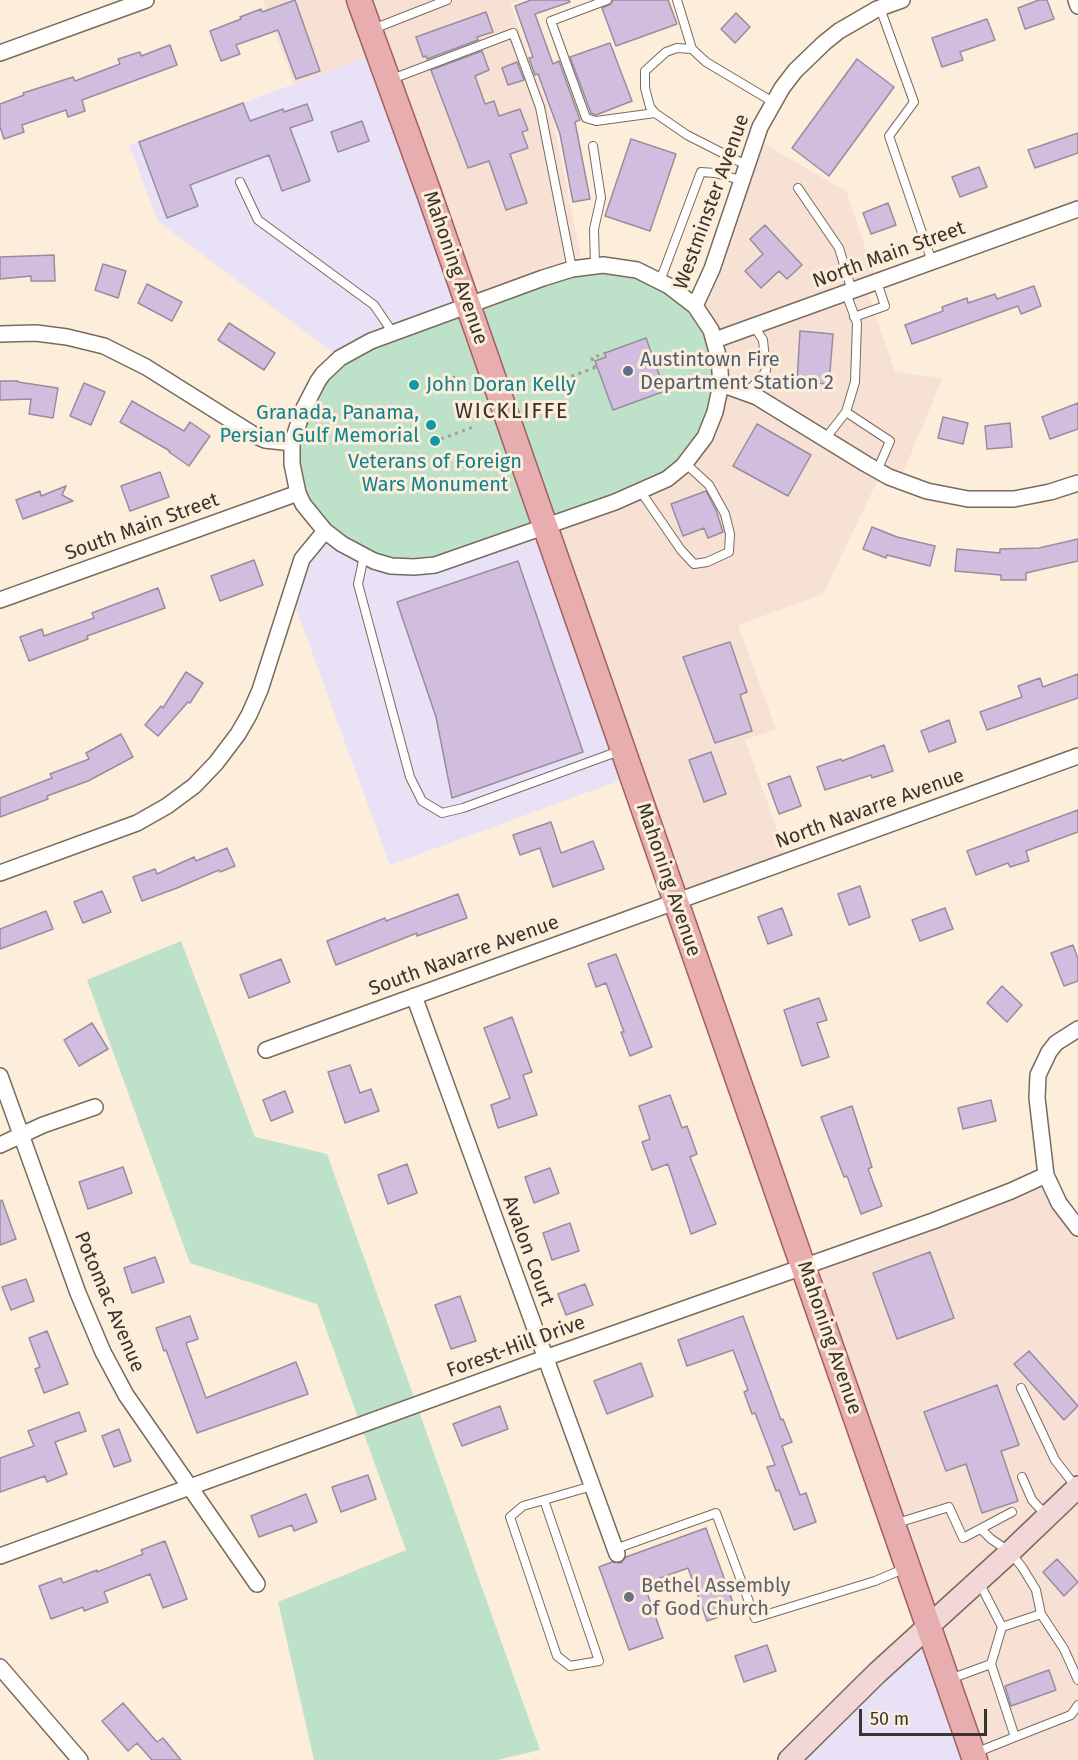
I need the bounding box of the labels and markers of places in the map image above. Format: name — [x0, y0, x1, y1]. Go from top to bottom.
place label: Austintown Fire Department Station 2 — [640, 348, 834, 395]
marker: Austintown Fire Department Station 2 — [621, 364, 635, 378]
place label: John Doran Kelly — [426, 373, 576, 397]
marker: John Doran Kelly — [407, 378, 421, 392]
place label: Granada, Panama, Persian Gulf Memorial — [219, 401, 419, 448]
marker: Granada, Panama, Persian Gulf Memorial — [424, 418, 438, 432]
marker: Veterans of Foreign Wars Monument — [428, 434, 442, 448]
place label: Veterans of Foreign Wars Monument — [348, 450, 522, 497]
place label: Bethel Assembly of God Church — [641, 1574, 790, 1621]
marker: Bethel Assembly of God Church — [622, 1590, 636, 1604]

